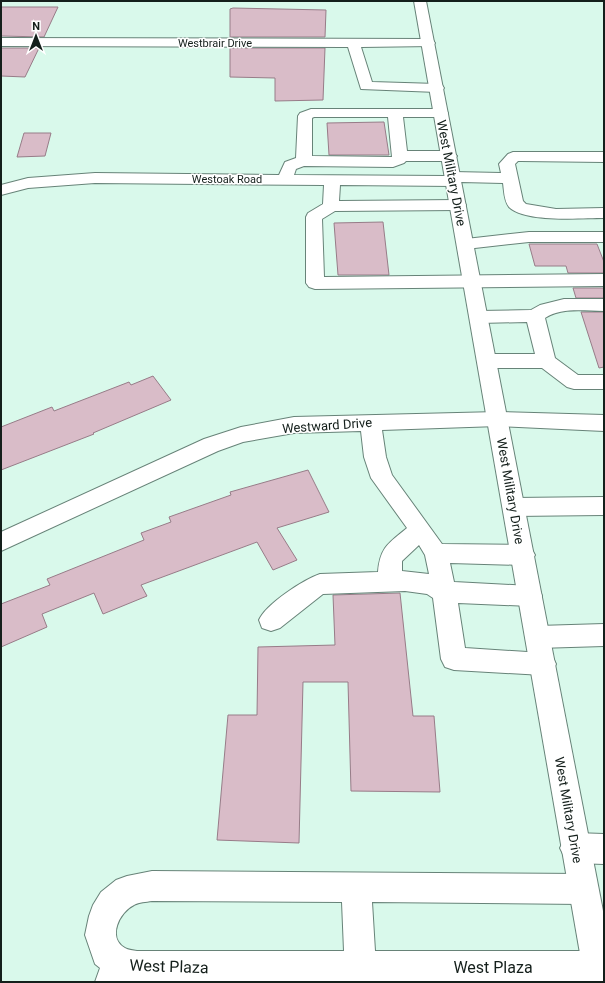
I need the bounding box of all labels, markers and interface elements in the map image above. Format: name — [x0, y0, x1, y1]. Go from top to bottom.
north arrow — [16, 16, 56, 56]
text: N — [32, 20, 40, 33]
street label: Westbrair Drive — [178, 37, 252, 50]
street label: West Military Drive — [434, 119, 469, 227]
street label: Westoak Road — [192, 173, 262, 186]
street label: Westward Drive — [282, 415, 373, 436]
street label: West Military Drive — [494, 437, 527, 546]
street label: West Military Drive — [552, 756, 585, 865]
street label: West Plaza — [129, 956, 209, 977]
street label: West Plaza — [453, 958, 533, 977]

